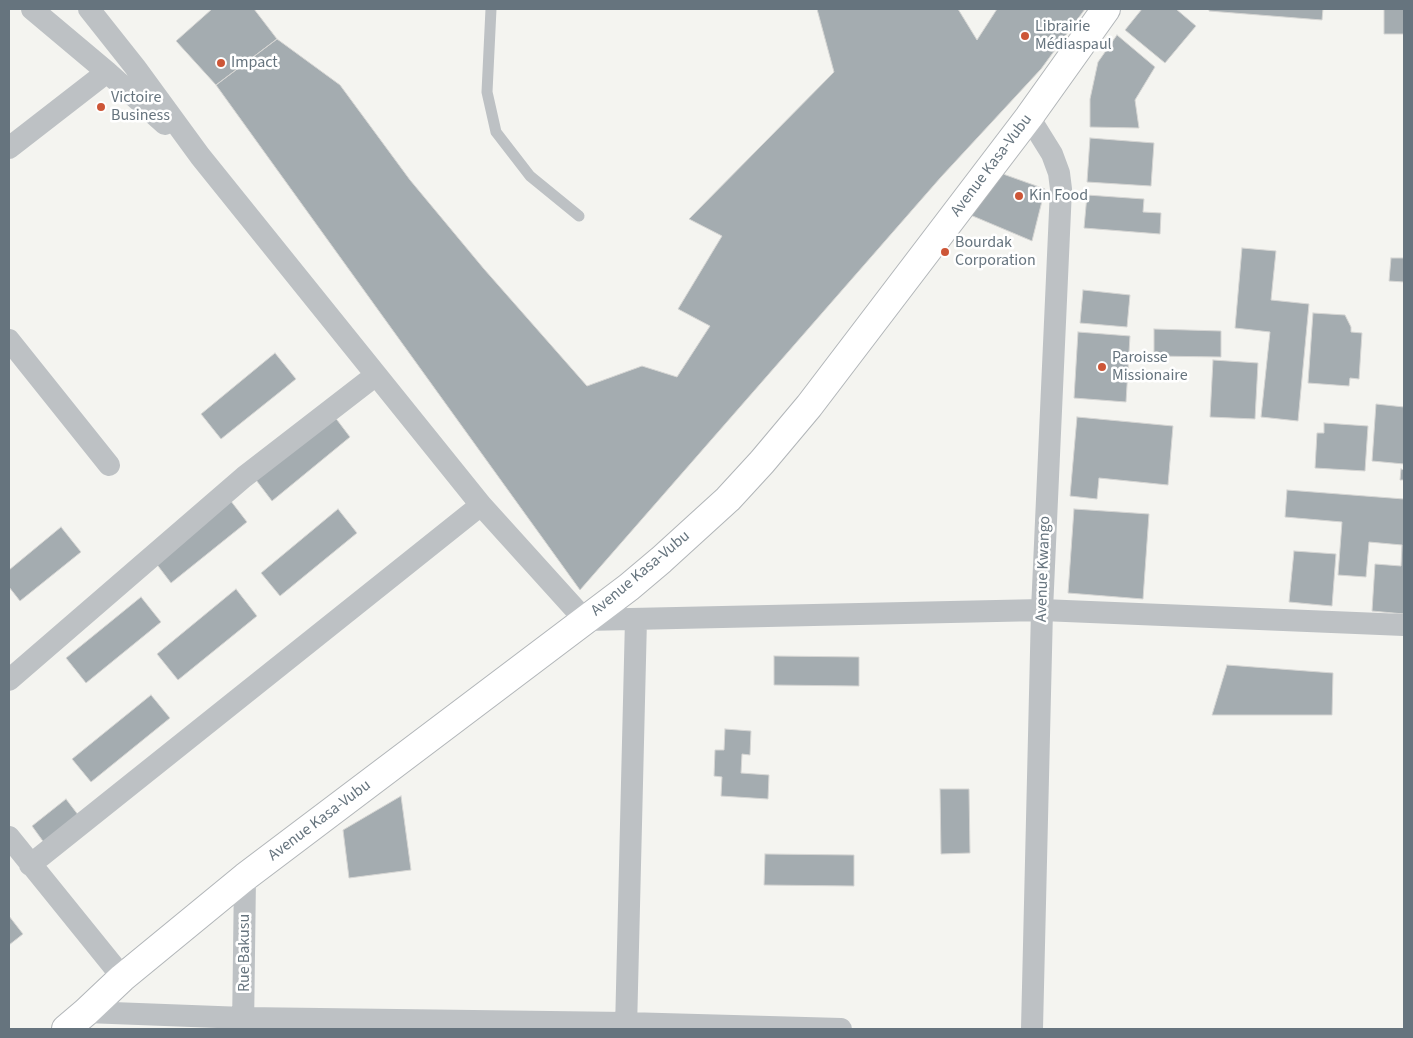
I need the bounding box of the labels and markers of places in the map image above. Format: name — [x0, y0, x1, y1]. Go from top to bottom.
place label: Librairie Médiaspaul — [1035, 17, 1112, 55]
marker: Librairie Médiaspaul — [1019, 30, 1031, 42]
place label: Impact — [231, 53, 278, 73]
marker: Impact — [215, 57, 227, 69]
place label: Victoire Business — [111, 88, 170, 126]
marker: Victoire Business — [95, 101, 107, 113]
place label: Kin Food — [1029, 186, 1088, 206]
marker: Kin Food — [1013, 190, 1025, 202]
place label: Bourdak Corporation — [955, 233, 1036, 271]
marker: Bourdak Corporation — [939, 246, 951, 258]
place label: Paroisse Missionaire — [1112, 348, 1188, 386]
marker: Paroisse Missionaire — [1096, 361, 1108, 373]

